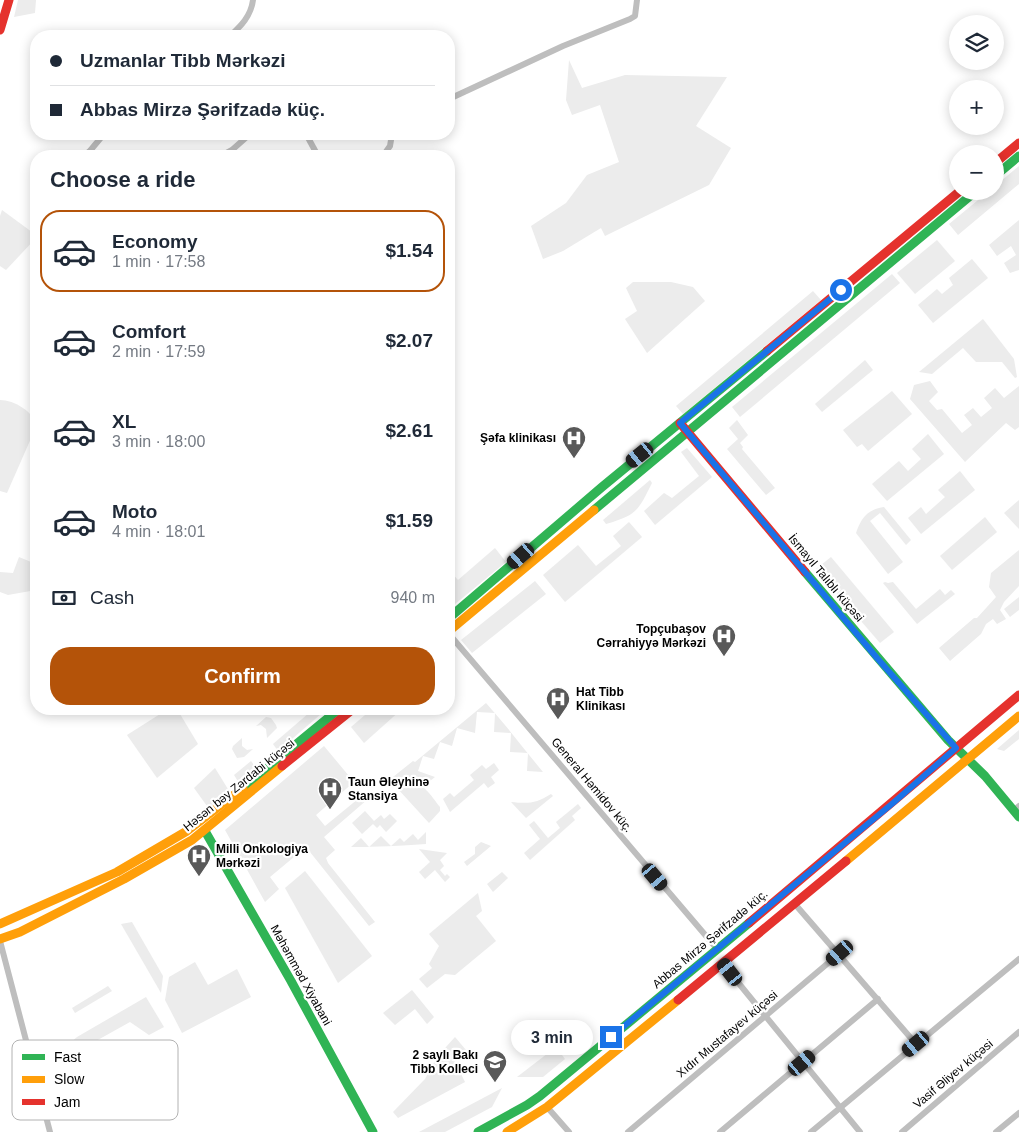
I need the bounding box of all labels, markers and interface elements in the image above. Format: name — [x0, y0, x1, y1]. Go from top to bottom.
map controls — [949, 15, 1004, 200]
button: layers — [949, 15, 1004, 70]
text: Uzmanlar Tibb Mərkəzi — [80, 50, 286, 71]
button: + — [949, 80, 1004, 135]
text: Abbas Mirzə Şərifzadə küç. — [80, 99, 325, 120]
button: − — [949, 145, 1004, 200]
text: Choose a ride — [50, 167, 195, 192]
icon: car — [52, 229, 97, 274]
text: Economy — [112, 231, 198, 252]
text: $1.54 — [385, 240, 433, 261]
text: 1 min · 17:58 — [112, 253, 205, 270]
route start — [830, 279, 852, 301]
icon: car — [52, 319, 97, 364]
text: Comfort — [112, 321, 186, 342]
text: $2.07 — [385, 330, 433, 351]
text: 2 min · 17:59 — [112, 343, 205, 360]
icon: car — [52, 409, 97, 454]
text: XL — [112, 411, 136, 432]
text: $2.61 — [385, 420, 433, 441]
hospital icon: Şəfa klinikası — [561, 425, 587, 459]
place label: Şəfa klinikası — [480, 431, 556, 445]
text: 3 min · 18:00 — [112, 433, 205, 450]
car — [623, 440, 656, 470]
icon: car — [52, 499, 97, 544]
text: Moto — [112, 501, 157, 522]
text: $1.59 — [385, 510, 433, 531]
text: 4 min · 18:01 — [112, 523, 205, 540]
street label: İsmayıl Talıblı küçəsi — [785, 531, 867, 625]
car — [504, 540, 537, 572]
icon: cash — [50, 584, 78, 612]
text: Cash — [90, 587, 134, 608]
text: 940 m — [391, 589, 435, 606]
place label: Topçubaşov Cərrahiyyə Mərkəzi — [597, 622, 706, 650]
hospital icon: Topçubaşov Cərrahiyyə Mərkəzi — [711, 623, 737, 657]
button: Confirm — [50, 647, 435, 705]
place label: Hat Tibb Klinikası — [576, 685, 625, 713]
hospital icon: Hat Tibb Klinikası — [545, 686, 571, 720]
street label: General Həmidov küç. — [548, 735, 636, 835]
street label: Həsən bəy Zərdabi küçəsi — [181, 736, 297, 834]
place label: Taun Əleyhinə Stansiya — [348, 775, 429, 803]
hospital icon: Taun Əleyhinə Stansiya — [317, 776, 343, 810]
place label: Milli Onkologiya Mərkəzi — [216, 842, 308, 870]
hospital icon: Milli Onkologiya Mərkəzi — [186, 843, 212, 877]
car — [639, 861, 670, 893]
street label: Abbas Mirzə Şərifzadə küç. — [650, 887, 770, 991]
street label: Məhəmməd Xiyabani — [268, 922, 334, 1028]
car — [823, 937, 856, 969]
car — [714, 956, 745, 988]
street label: Xıdır Mustafayev küçəsi — [674, 988, 780, 1080]
callout: 3 min — [511, 1020, 594, 1054]
route end — [600, 1026, 622, 1048]
text: 3 min — [531, 1029, 573, 1046]
car — [899, 1029, 932, 1059]
street label: Vasif Əliyev küçəsi — [910, 1037, 996, 1111]
legend — [12, 1040, 178, 1120]
place label: 2 saylı Bakı Tibb Kolleci — [410, 1048, 478, 1076]
car — [785, 1048, 818, 1078]
text: Fast — [54, 1049, 81, 1065]
school or university icon: 2 saylı Bakı Tibb Kolleci — [482, 1049, 508, 1083]
text: Slow — [54, 1071, 85, 1087]
text: Jam — [54, 1094, 80, 1110]

